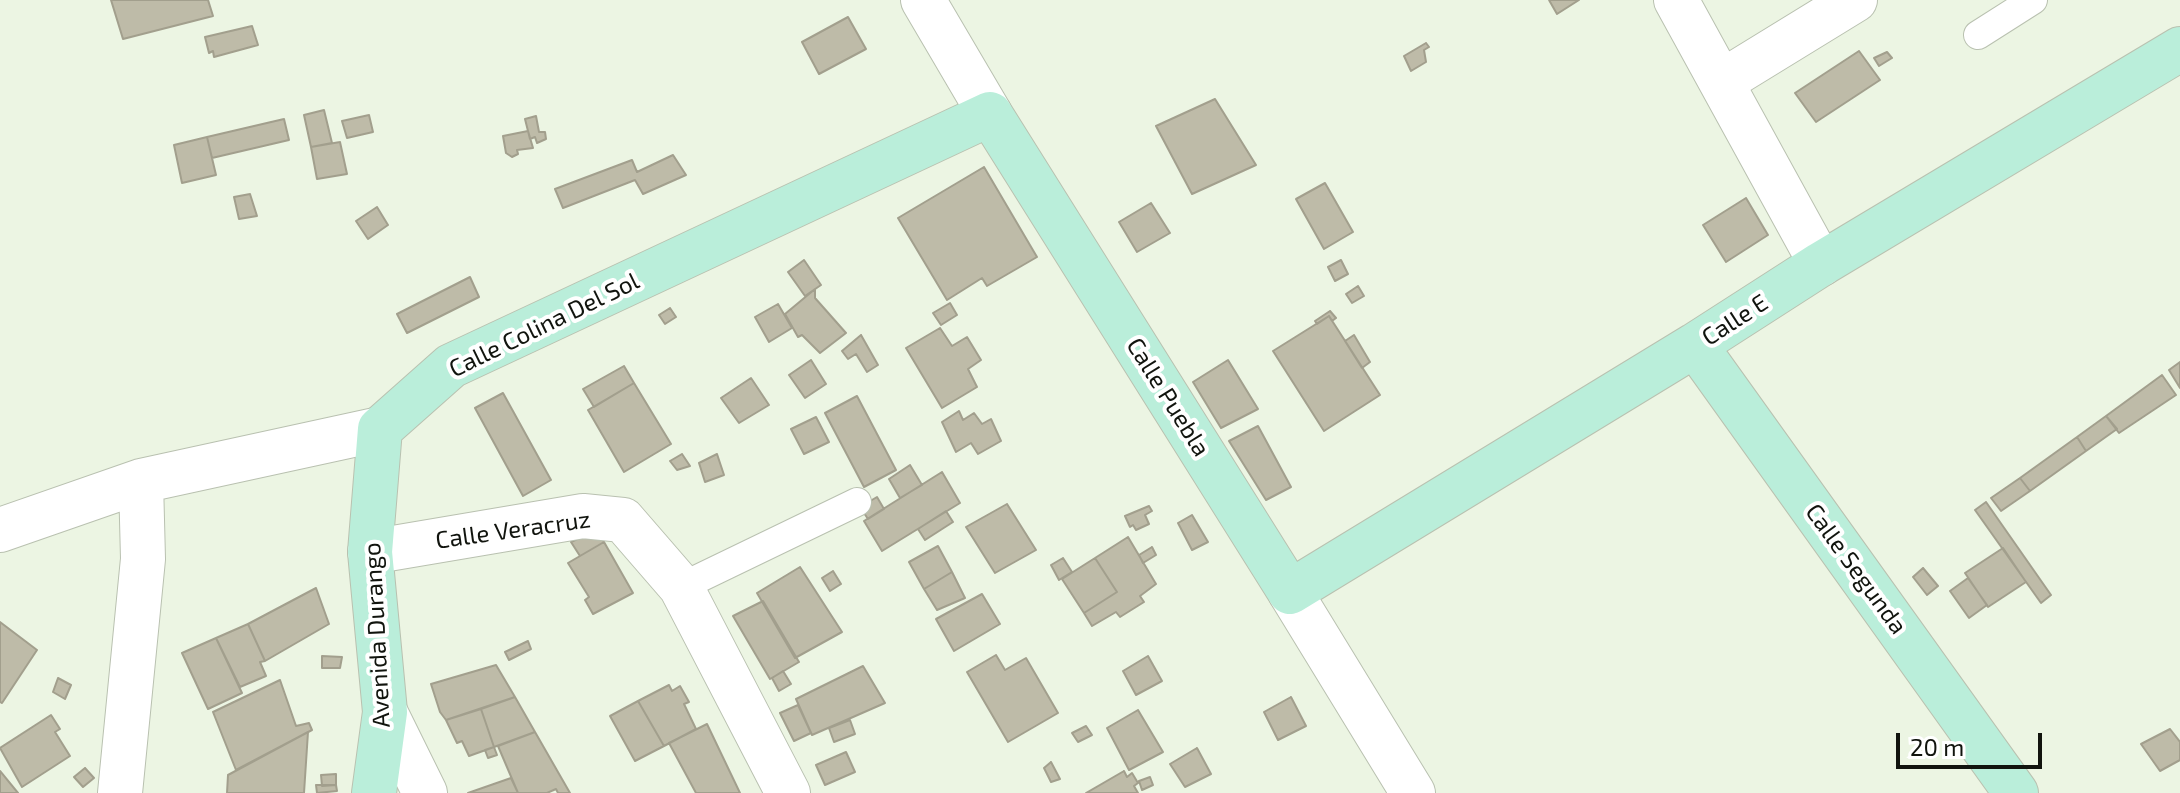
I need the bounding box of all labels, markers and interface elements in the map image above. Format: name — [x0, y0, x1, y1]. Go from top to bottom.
street label: Calle Colina Del Sol — [444, 267, 644, 383]
street label: Calle E — [1697, 288, 1773, 352]
street label: Calle Puebla — [1120, 333, 1216, 461]
street label: Calle Segunda — [1799, 498, 1913, 640]
street label: Calle Veracruz — [434, 505, 592, 555]
street label: Avenida Durango — [358, 542, 396, 728]
scale bar — [1900, 717, 2046, 767]
text: 20 m — [1910, 732, 1964, 761]

